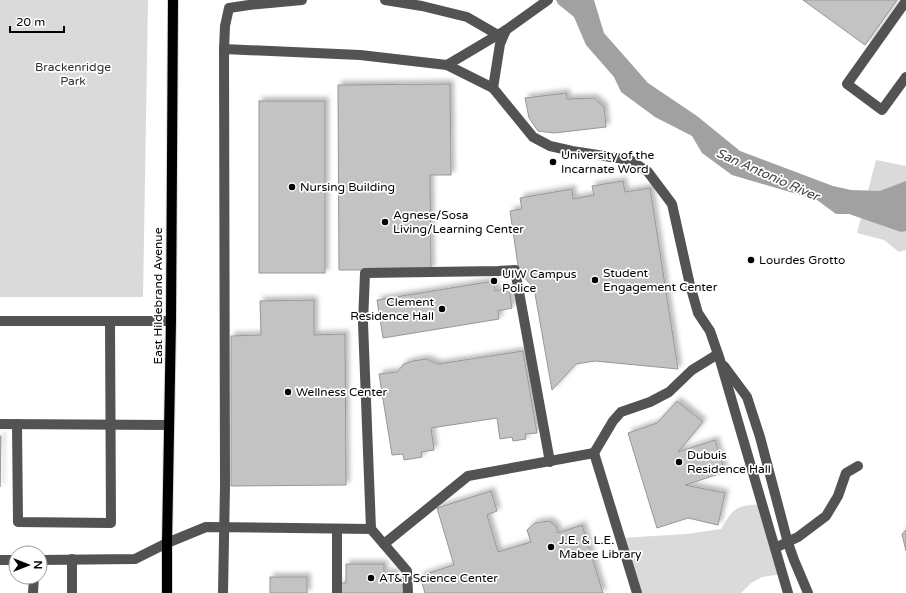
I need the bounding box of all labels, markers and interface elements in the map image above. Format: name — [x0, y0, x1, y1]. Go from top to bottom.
scale bar — [10, 8, 64, 34]
text: 20 m — [16, 15, 45, 29]
park label: Brackenridge Park — [35, 60, 111, 88]
water label: San Antonio River — [714, 145, 823, 206]
place label: University of the Incarnate Word — [561, 148, 655, 176]
marker: University of the Incarnate Word — [548, 157, 558, 167]
place label: Nursing Building — [300, 180, 395, 194]
marker: Nursing Building — [287, 182, 297, 192]
place label: Agnese/Sosa Living/Learning Center — [393, 208, 524, 236]
marker: Agnese/Sosa Living/Learning Center — [380, 217, 390, 227]
street label: East Hildebrand Avenue — [151, 227, 165, 364]
place label: Lourdes Grotto — [759, 253, 845, 267]
marker: Lourdes Grotto — [746, 255, 756, 265]
place label: Student Engagement Center — [603, 266, 718, 294]
place label: UIW Campus Police — [502, 267, 577, 295]
marker: Student Engagement Center — [590, 275, 600, 285]
marker: UIW Campus Police — [489, 276, 499, 286]
place label: Clement Residence Hall — [350, 295, 434, 323]
marker: Clement Residence Hall — [437, 304, 447, 314]
place label: Wellness Center — [296, 385, 387, 399]
marker: Wellness Center — [283, 387, 293, 397]
place label: Dubuis Residence Hall — [687, 448, 771, 476]
marker: Dubuis Residence Hall — [674, 457, 684, 467]
place label: J.E. & L.E. Mabee Library — [559, 533, 642, 561]
marker: J.E. & L.E. Mabee Library — [546, 542, 556, 552]
north arrow — [8, 545, 48, 585]
text: N — [31, 561, 44, 569]
place label: AT&T Science Center — [379, 571, 498, 585]
marker: AT&T Science Center — [366, 573, 376, 583]

